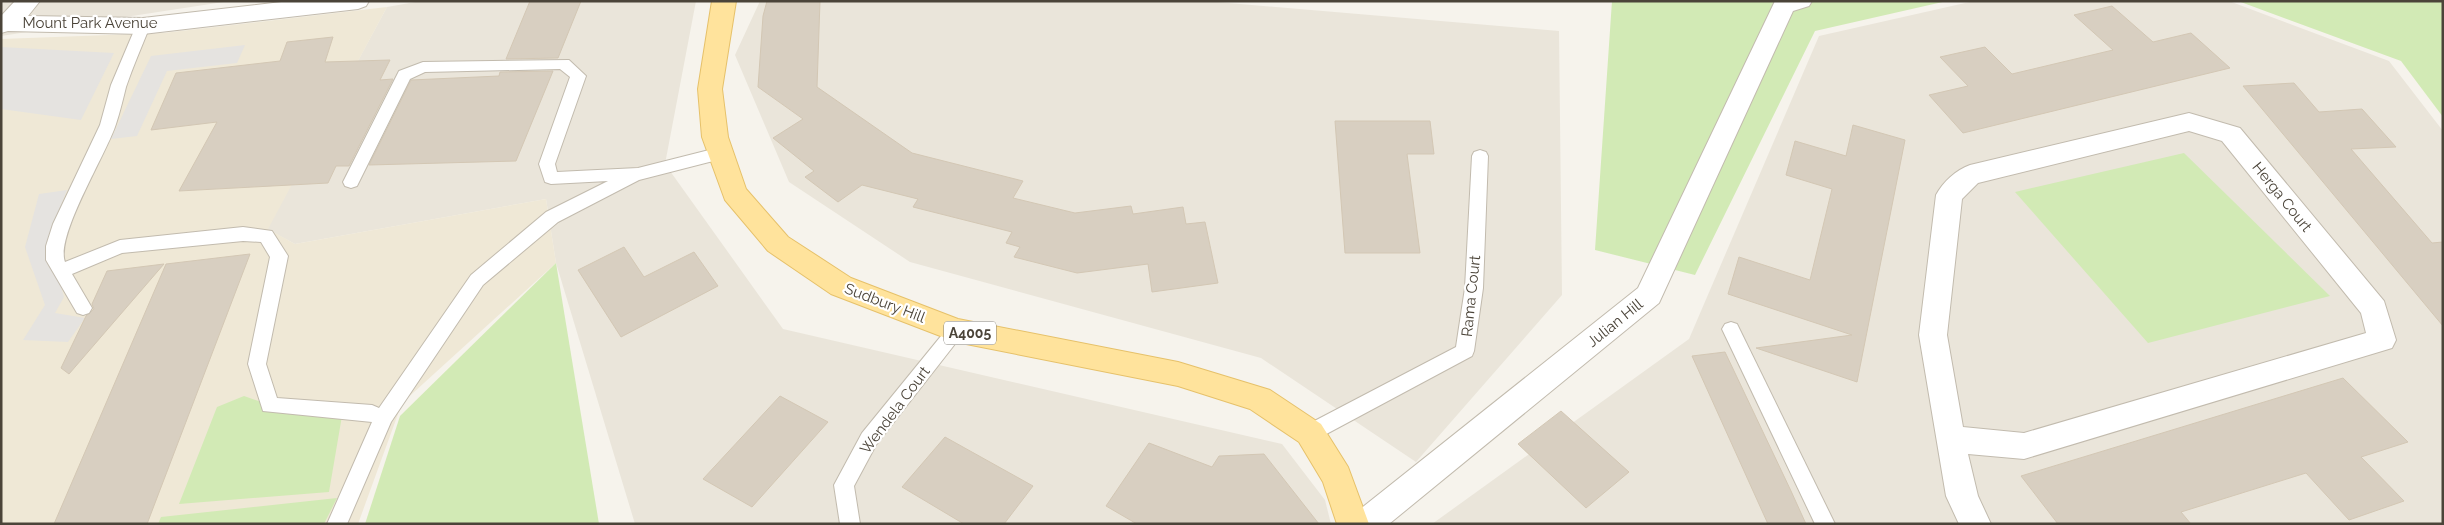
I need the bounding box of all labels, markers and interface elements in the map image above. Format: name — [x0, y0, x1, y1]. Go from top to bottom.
street label: Mount Park Avenue — [22, 14, 158, 32]
street label: Herga Court — [2248, 159, 2316, 235]
street label: Rama Court — [1458, 254, 1484, 338]
street label: Sudbury Hill — [842, 279, 929, 327]
street label: Julian Hill — [1583, 294, 1647, 351]
road number: A4005 — [944, 322, 996, 344]
street label: Wendela Court — [856, 363, 934, 457]

